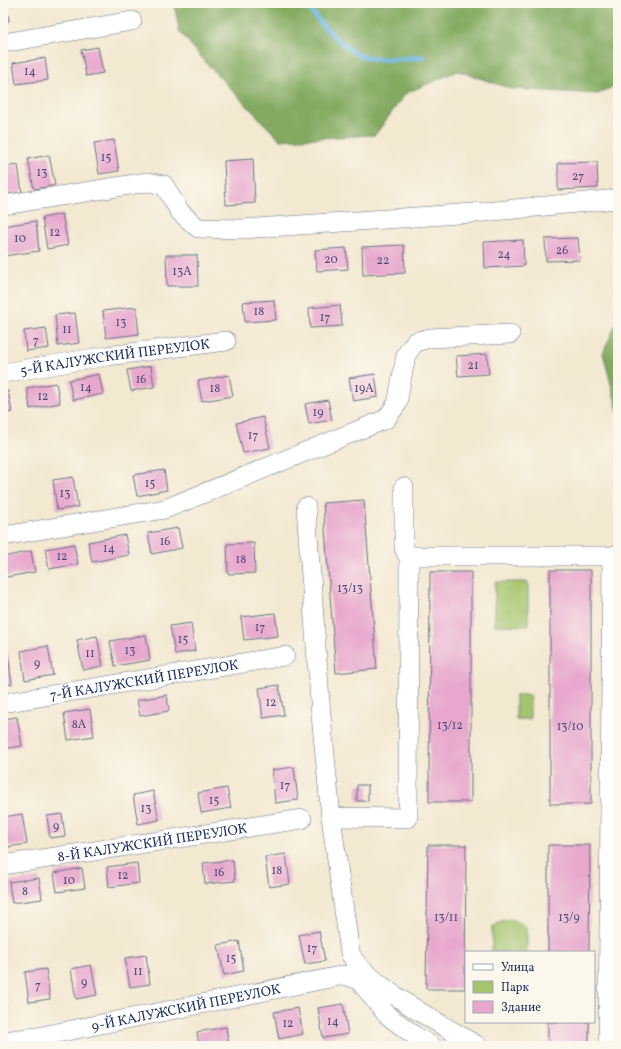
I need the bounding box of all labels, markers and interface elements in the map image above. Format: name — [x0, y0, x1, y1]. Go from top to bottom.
house number: 14 — [24, 64, 36, 80]
house number: 15 — [101, 150, 111, 166]
house number: 13 — [37, 165, 47, 181]
house number: 27 — [572, 169, 584, 185]
house number: 12 — [49, 225, 61, 241]
house number: 10 — [14, 231, 26, 247]
house number: 26 — [556, 243, 568, 259]
house number: 24 — [497, 247, 511, 263]
house number: 20 — [324, 252, 338, 268]
house number: 22 — [377, 253, 389, 269]
house number: 13А — [172, 264, 192, 280]
house number: 18 — [254, 304, 264, 320]
house number: 17 — [320, 310, 330, 326]
house number: 13 — [116, 315, 126, 331]
house number: 11 — [62, 322, 72, 338]
house number: 7 — [33, 333, 39, 349]
street label: 5-Й КАЛУЖСКИЙ ПЕРЕУЛОК — [19, 335, 211, 381]
house number: 21 — [467, 358, 479, 374]
house number: 16 — [136, 372, 146, 388]
house number: 14 — [80, 380, 92, 396]
house number: 18 — [210, 381, 220, 397]
house number: 19А — [354, 381, 374, 397]
house number: 12 — [37, 389, 49, 405]
house number: 19 — [313, 405, 323, 421]
house number: 17 — [248, 428, 258, 444]
house number: 15 — [145, 476, 155, 492]
house number: 13 — [60, 486, 70, 502]
house number: 16 — [160, 534, 170, 550]
house number: 14 — [103, 541, 115, 557]
house number: 12 — [56, 549, 68, 565]
house number: 18 — [236, 552, 246, 568]
house number: 13/13 — [337, 581, 363, 597]
house number: 17 — [255, 620, 265, 636]
house number: 15 — [178, 632, 188, 648]
house number: 13 — [125, 643, 135, 659]
house number: 11 — [85, 646, 95, 662]
house number: 9 — [34, 656, 40, 672]
street label: 7-Й КАЛУЖСКИЙ ПЕРЕУЛОК — [49, 656, 240, 706]
house number: 12 — [265, 695, 277, 711]
house number: 8А — [72, 717, 87, 733]
house number: 13/12 — [437, 718, 463, 734]
house number: 13/10 — [557, 719, 583, 735]
house number: 17 — [280, 778, 290, 794]
house number: 15 — [209, 793, 219, 809]
house number: 13 — [141, 801, 151, 817]
house number: 9 — [53, 819, 59, 835]
street label: 8-Й КАЛУЖСКИЙ ПЕРЕУЛОК — [56, 819, 249, 867]
house number: 18 — [272, 863, 282, 879]
house number: 16 — [214, 865, 224, 881]
house number: 12 — [117, 868, 129, 884]
house number: 10 — [63, 873, 75, 889]
house number: 8 — [22, 884, 28, 900]
house number: 13/11 — [434, 910, 458, 926]
house number: 13/9 — [558, 910, 580, 926]
house number: 17 — [307, 941, 317, 957]
house number: 15 — [226, 951, 236, 967]
legend — [465, 951, 595, 1023]
text: Улица — [501, 960, 534, 976]
house number: 11 — [133, 964, 143, 980]
house number: 9 — [81, 975, 87, 991]
house number: 7 — [35, 978, 41, 994]
street label: 9-Й КАЛУЖСКИЙ ПЕРЕУЛОК — [90, 980, 283, 1037]
text: Парк — [501, 980, 529, 996]
text: Здание — [501, 1000, 541, 1016]
house number: 14 — [327, 1014, 339, 1030]
house number: 12 — [282, 1016, 294, 1032]

